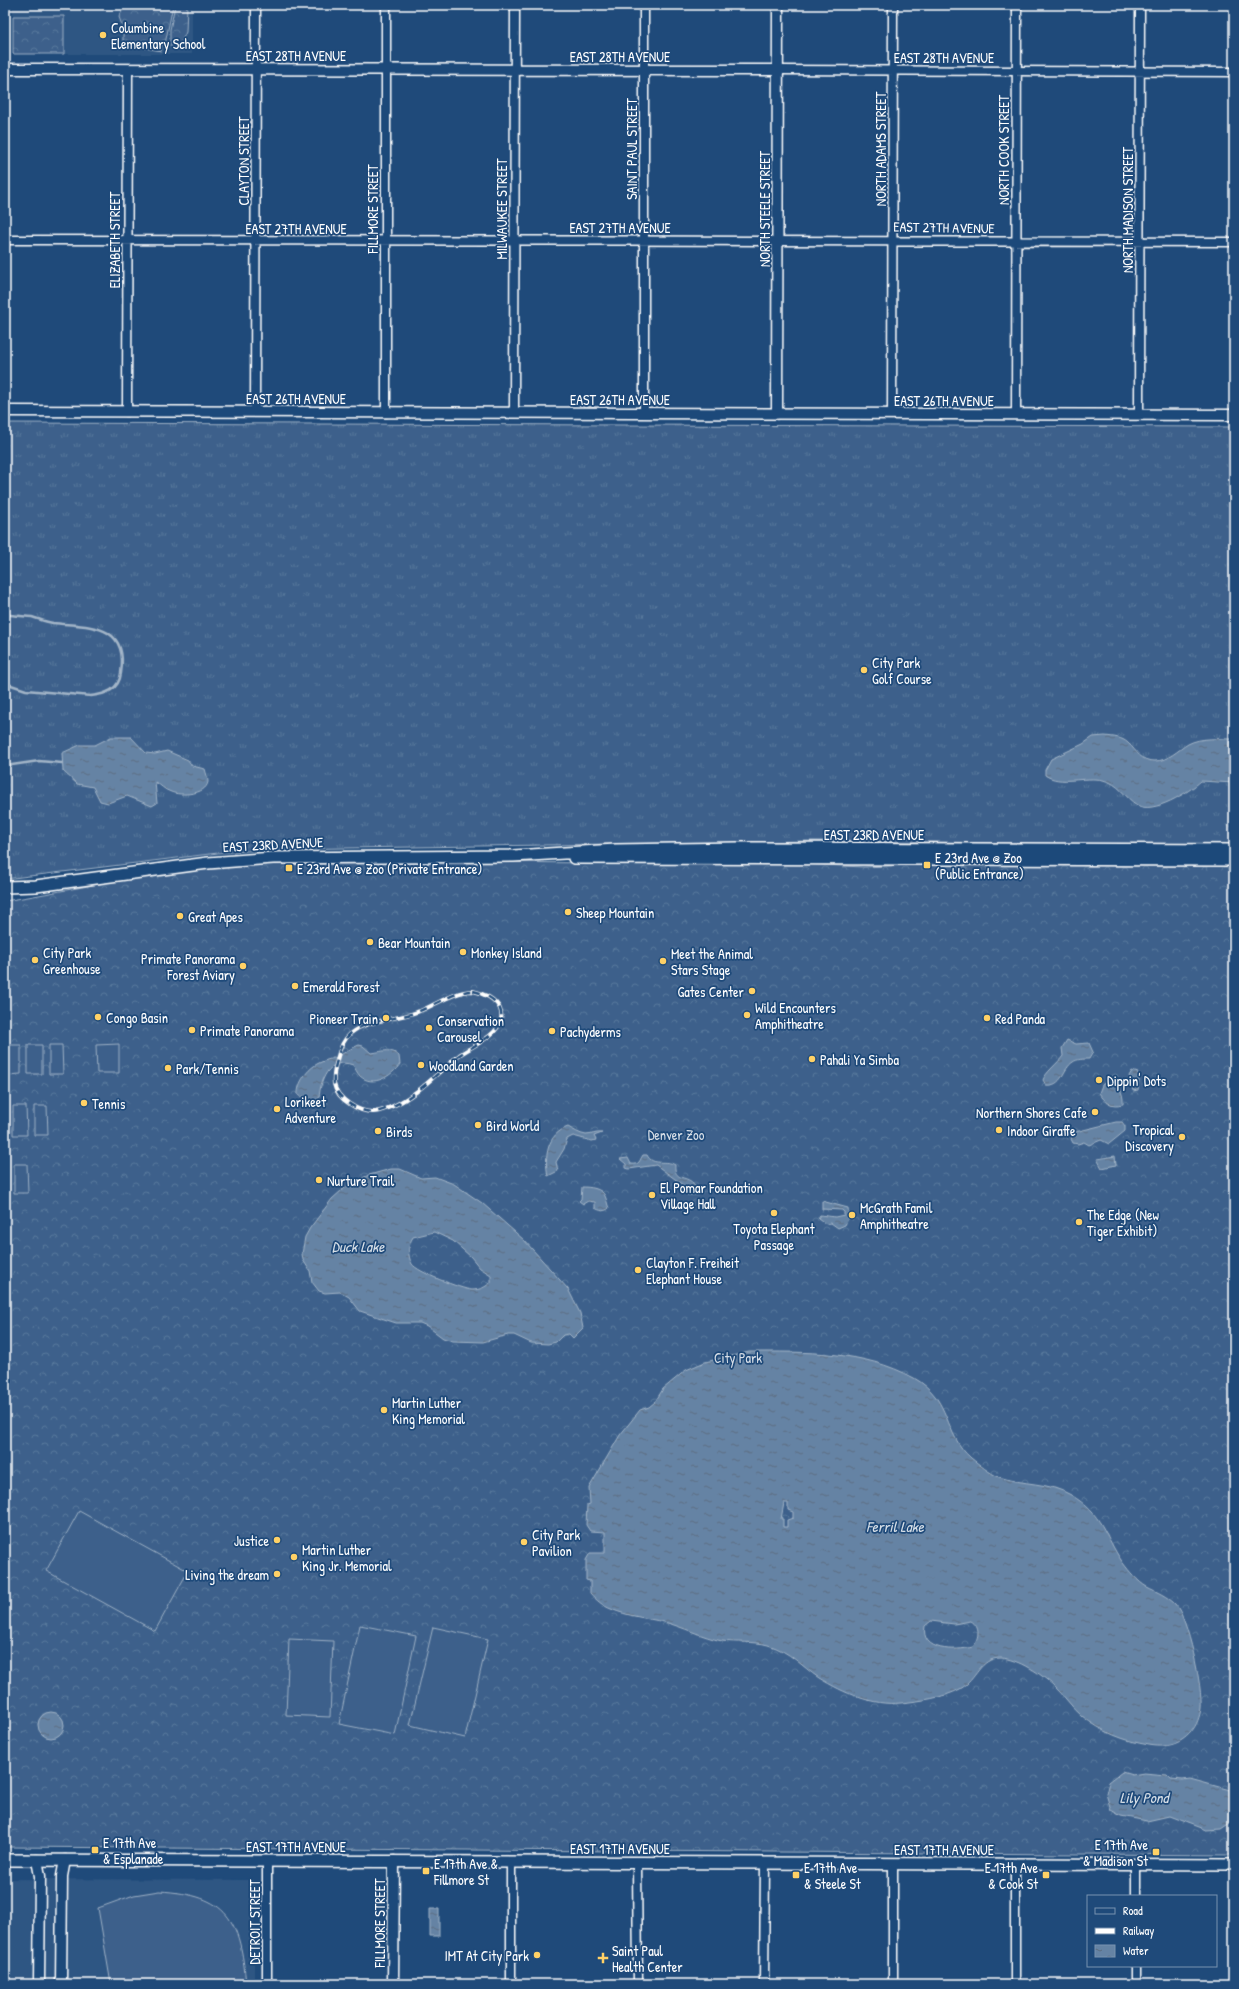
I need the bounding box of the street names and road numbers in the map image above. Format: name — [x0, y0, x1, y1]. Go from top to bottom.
street label: EAST 28TH AVENUE — [246, 46, 346, 65]
street label: EAST 28TH AVENUE — [570, 47, 670, 66]
street label: EAST 28TH AVENUE — [894, 48, 994, 67]
street label: NORTH ADAMS STREET — [871, 91, 890, 206]
street label: NORTH COOK STREET — [994, 95, 1013, 205]
street label: SAINT PAUL STREET — [622, 98, 641, 200]
street label: CLAYTON STREET — [234, 116, 253, 206]
street label: NORTH MADISON STREET — [1118, 146, 1137, 273]
street label: NORTH STEELE STREET — [755, 150, 774, 267]
street label: MILWAUKEE STREET — [492, 158, 511, 260]
street label: FILLMORE STREET — [363, 164, 382, 255]
street label: ELIZABETH STREET — [105, 191, 124, 288]
street label: EAST 27TH AVENUE — [893, 217, 995, 237]
street label: EAST 27TH AVENUE — [569, 218, 671, 237]
street label: EAST 27TH AVENUE — [245, 219, 347, 238]
street label: EAST 26TH AVENUE — [246, 389, 346, 408]
street label: EAST 26TH AVENUE — [570, 390, 670, 409]
street label: EAST 26TH AVENUE — [894, 391, 994, 410]
street label: EAST 23RD AVENUE — [824, 825, 924, 844]
street label: EAST 23RD AVENUE — [222, 832, 324, 856]
street label: EAST 17TH AVENUE — [246, 1837, 346, 1856]
street label: EAST 17TH AVENUE — [570, 1839, 670, 1858]
street label: EAST 17TH AVENUE — [894, 1840, 994, 1859]
street label: FILLMORE STREET — [370, 1878, 389, 1969]
street label: DETROIT STREET — [245, 1879, 264, 1964]

